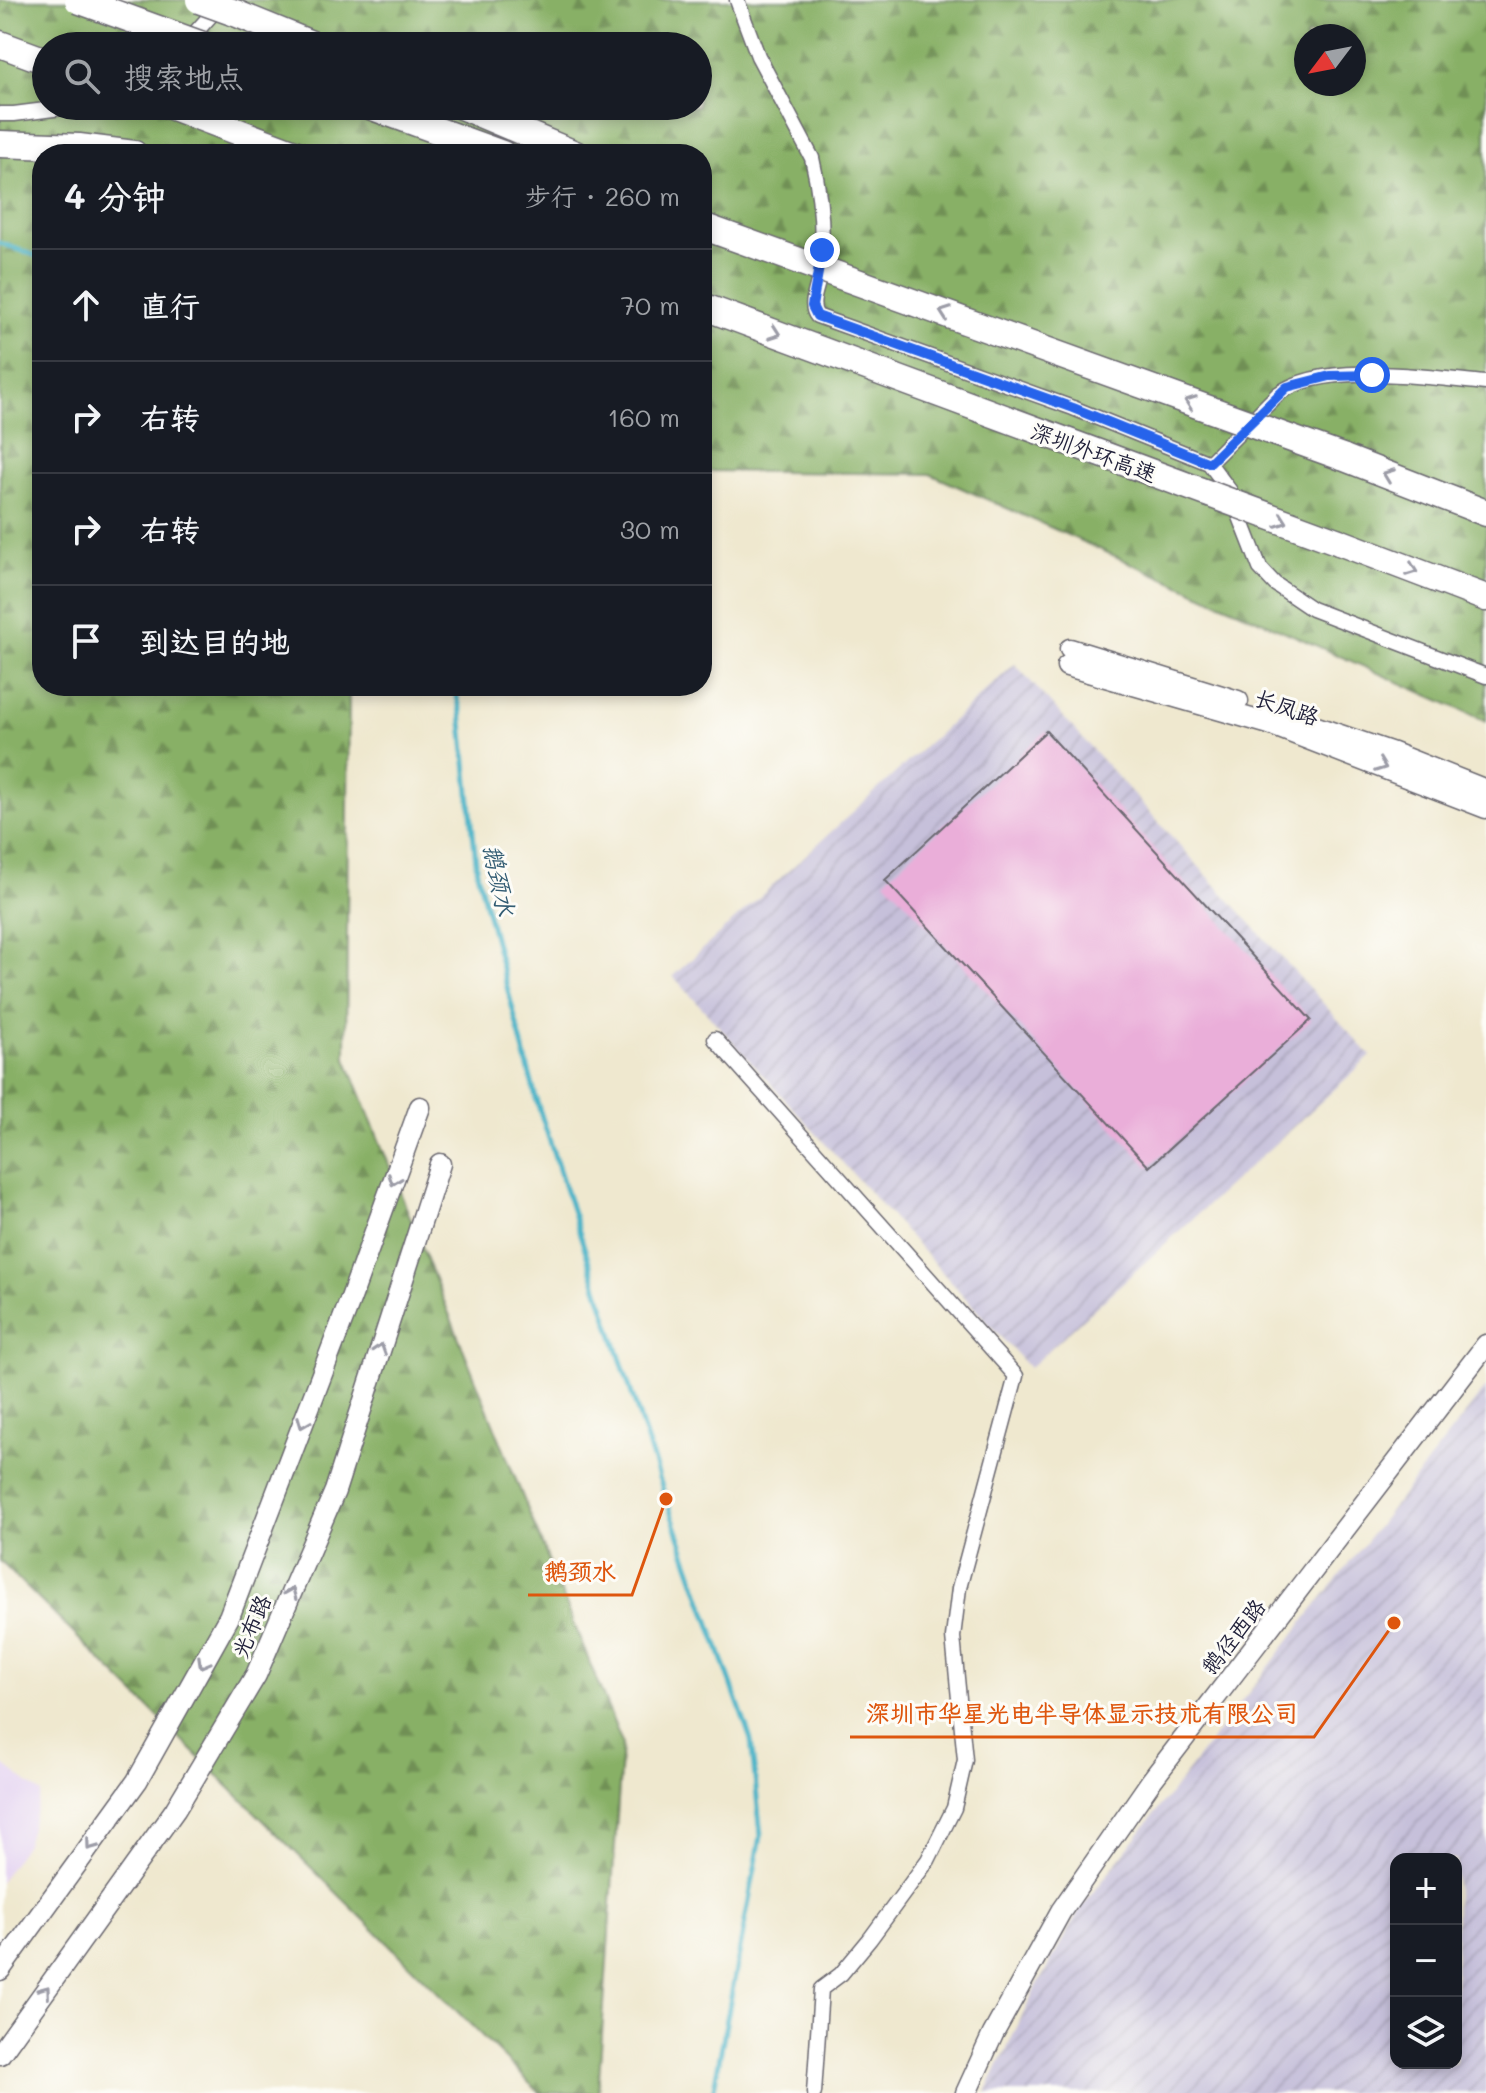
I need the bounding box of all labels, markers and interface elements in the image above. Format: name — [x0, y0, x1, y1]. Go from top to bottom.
north arrow — [1294, 24, 1366, 96]
search box — [32, 32, 712, 120]
icon: search — [60, 54, 104, 98]
text: 搜索地点 — [124, 56, 244, 96]
text: 4 分钟 — [64, 173, 166, 218]
text: 步行 · 260 m — [525, 179, 680, 213]
route end — [804, 232, 840, 268]
icon: ahead — [64, 283, 108, 327]
text: 直行 — [140, 285, 200, 325]
text: 70 m — [620, 288, 680, 322]
one-way arrow — [939, 306, 953, 323]
one-way arrow — [767, 324, 781, 340]
route start — [1354, 357, 1390, 393]
icon: right — [64, 395, 108, 439]
one-way arrow — [1183, 395, 1197, 412]
text: 右转 — [140, 397, 200, 437]
text: 160 m — [608, 400, 680, 434]
street label: 深圳外环高速 — [1027, 416, 1161, 488]
one-way arrow — [1382, 468, 1396, 485]
icon: right — [64, 507, 108, 551]
text: 右转 — [140, 509, 200, 549]
one-way arrow — [1274, 511, 1288, 528]
text: 30 m — [620, 512, 680, 546]
one-way arrow — [1404, 560, 1418, 577]
icon: arrive — [64, 619, 108, 663]
text: 到达目的地 — [140, 621, 290, 661]
street label: 长凤路 — [1251, 683, 1323, 731]
one-way arrow — [1373, 756, 1387, 773]
water label: 鹅颈水 — [477, 842, 523, 919]
one-way arrow — [387, 1172, 404, 1186]
one-way arrow — [371, 1343, 387, 1357]
one-way arrow — [296, 1416, 313, 1430]
callout: 鹅颈水 — [528, 1547, 632, 1595]
text: 鹅颈水 — [544, 1555, 616, 1586]
one-way arrow — [282, 1587, 298, 1602]
street label: 光布路 — [225, 1590, 277, 1662]
street label: 鹅径西路 — [1194, 1592, 1272, 1680]
one-way arrow — [197, 1654, 213, 1669]
callout: 深圳市华星光电半导体显示技术有限公司 — [850, 1689, 1314, 1737]
text: 深圳市华星光电半导体显示技术有限公司 — [866, 1697, 1298, 1728]
one-way arrow — [87, 1836, 101, 1851]
map controls — [1390, 1853, 1462, 2069]
button: + — [1390, 1853, 1462, 1925]
button: − — [1390, 1925, 1462, 1997]
one-way arrow — [36, 1985, 50, 2000]
button: layers — [1390, 1997, 1462, 2069]

